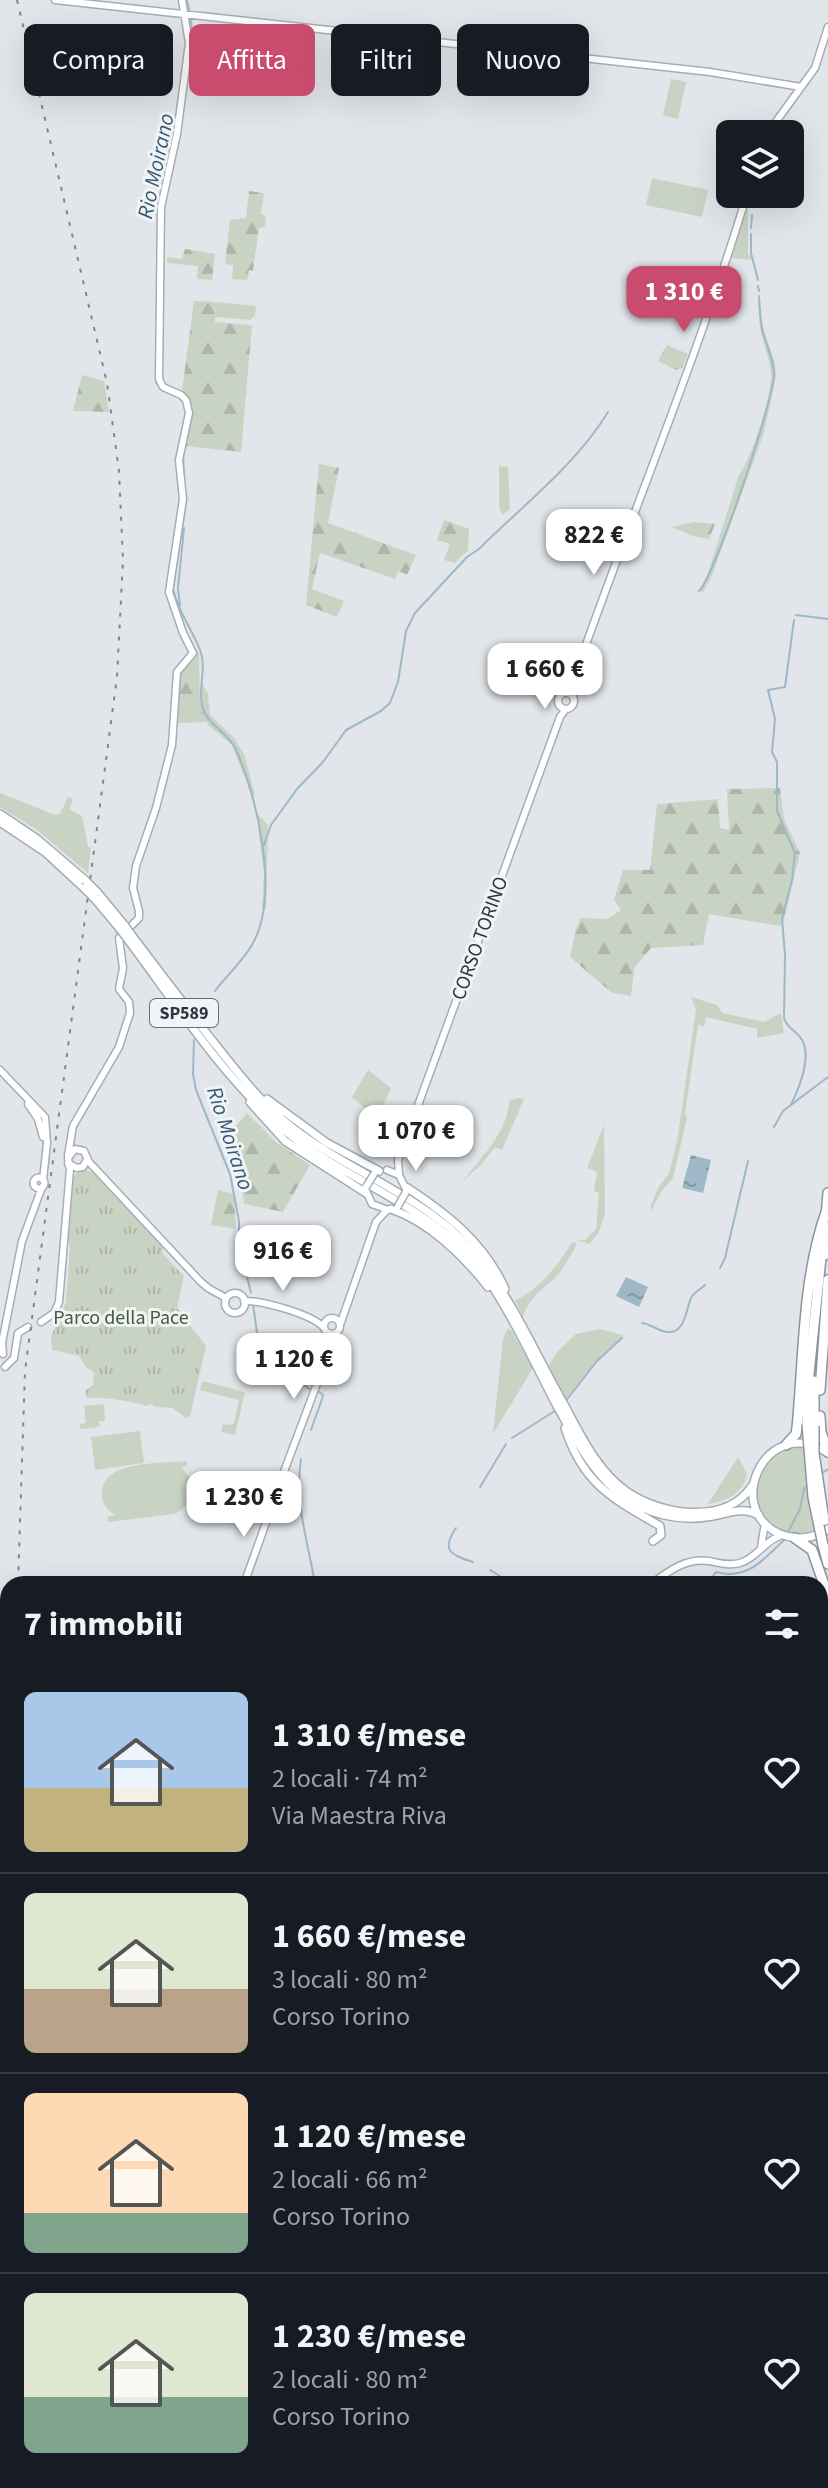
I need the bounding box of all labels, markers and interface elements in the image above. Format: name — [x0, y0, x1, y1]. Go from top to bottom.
chip: Compra — [24, 24, 173, 96]
chip: Affitta — [189, 24, 315, 96]
chip: Filtri — [331, 24, 441, 96]
chip: Nuovo — [457, 24, 589, 96]
water label: Rio Moirano — [129, 110, 183, 222]
map controls — [716, 120, 804, 208]
button: layers — [716, 120, 804, 208]
pin: 1 310 € — [610, 266, 758, 334]
text: 1 310 € — [644, 273, 724, 310]
pin: 822 € — [538, 509, 650, 577]
text: 822 € — [564, 516, 624, 553]
pin: 1 660 € — [471, 643, 619, 711]
text: 1 660 € — [505, 650, 585, 687]
street label: CORSO TORINO — [445, 873, 515, 1004]
road number: SP589 — [150, 999, 218, 1027]
water label: Rio Moirano — [198, 1082, 262, 1194]
pin: 1 070 € — [342, 1105, 490, 1173]
text: 1 070 € — [376, 1112, 456, 1149]
pin: 916 € — [227, 1225, 339, 1293]
text: 916 € — [253, 1232, 313, 1269]
park label: Parco della Pace — [53, 1304, 189, 1332]
pin: 1 120 € — [220, 1333, 368, 1401]
text: 1 120 € — [254, 1340, 334, 1377]
pin: 1 230 € — [170, 1471, 318, 1539]
text: 1 230 € — [204, 1478, 284, 1515]
text: 7 immobili — [24, 1600, 183, 1649]
icon: filters — [760, 1602, 804, 1646]
text: 1 310 €/mese — [272, 1711, 466, 1760]
icon: home — [88, 1724, 184, 1820]
icon: heart — [760, 1750, 804, 1794]
text: 2 locali · 74 m² — [272, 1760, 428, 1797]
text: Via Maestra Riva — [272, 1797, 447, 1834]
text: 1 660 €/mese — [272, 1912, 466, 1961]
icon: home — [88, 1925, 184, 2021]
icon: heart — [760, 1951, 804, 1995]
text: 3 locali · 80 m² — [272, 1961, 428, 1998]
text: Corso Torino — [272, 1998, 410, 2035]
text: 1 120 €/mese — [272, 2112, 466, 2161]
icon: home — [88, 2125, 184, 2221]
icon: heart — [760, 2151, 804, 2195]
text: 2 locali · 66 m² — [272, 2161, 428, 2198]
text: Corso Torino — [272, 2198, 410, 2235]
text: 1 230 €/mese — [272, 2312, 466, 2361]
icon: home — [88, 2325, 184, 2421]
icon: heart — [760, 2351, 804, 2395]
text: 2 locali · 80 m² — [272, 2361, 428, 2398]
text: Corso Torino — [272, 2398, 410, 2435]

